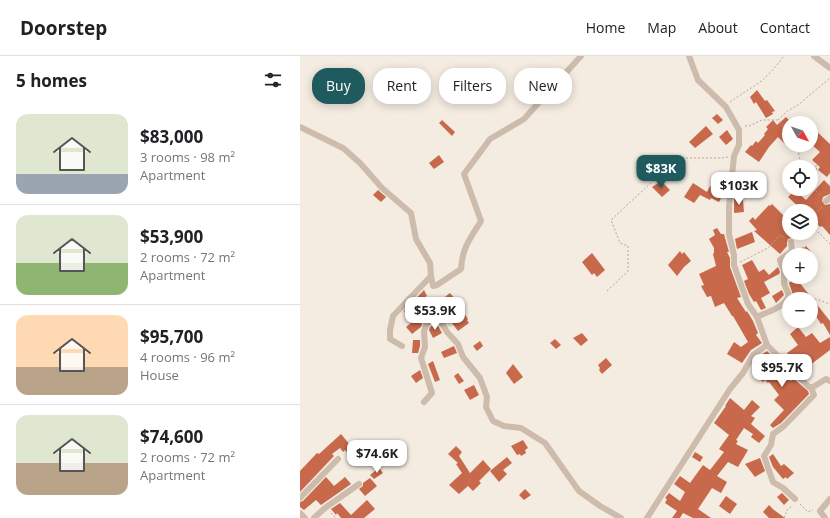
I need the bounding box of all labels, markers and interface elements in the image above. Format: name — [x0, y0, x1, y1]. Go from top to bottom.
text: Doorstep — [20, 15, 107, 41]
text: Home — [586, 18, 625, 37]
text: Map — [647, 18, 676, 37]
text: About — [698, 18, 738, 37]
text: Contact — [760, 18, 810, 37]
chip: Buy — [312, 68, 365, 104]
chip: Rent — [373, 68, 431, 104]
chip: Filters — [439, 68, 506, 104]
chip: New — [514, 68, 572, 104]
text: 5 homes — [16, 69, 87, 92]
icon: filters — [262, 69, 284, 91]
north arrow — [782, 116, 818, 152]
map controls — [782, 116, 818, 328]
text: $83,000 — [140, 125, 203, 148]
icon: home — [48, 130, 96, 178]
text: 3 rooms · 98 m² — [140, 148, 235, 166]
pin: $83K — [637, 155, 685, 189]
text: $83K — [646, 159, 676, 177]
button: locate — [782, 160, 818, 196]
text: Apartment — [140, 166, 205, 184]
pin: $103K — [711, 172, 767, 206]
text: $103K — [720, 176, 758, 194]
button: layers — [782, 204, 818, 240]
text: $53,900 — [140, 225, 203, 248]
icon: home — [48, 231, 96, 279]
text: 2 rooms · 72 m² — [140, 248, 235, 266]
button: + — [782, 248, 818, 284]
text: Apartment — [140, 266, 205, 284]
button: − — [782, 292, 818, 328]
pin: $53.9K — [402, 297, 468, 331]
text: $53.9K — [414, 301, 456, 319]
text: $95,700 — [140, 325, 203, 348]
icon: home — [48, 331, 96, 379]
text: 4 rooms · 96 m² — [140, 348, 235, 366]
pin: $95.7K — [749, 354, 815, 388]
text: $95.7K — [761, 358, 803, 376]
text: House — [140, 366, 179, 384]
text: $74,600 — [140, 425, 203, 448]
icon: home — [48, 431, 96, 479]
pin: $74.6K — [344, 440, 410, 474]
text: $74.6K — [356, 444, 398, 462]
text: 2 rooms · 72 m² — [140, 448, 235, 466]
text: Apartment — [140, 466, 205, 484]

